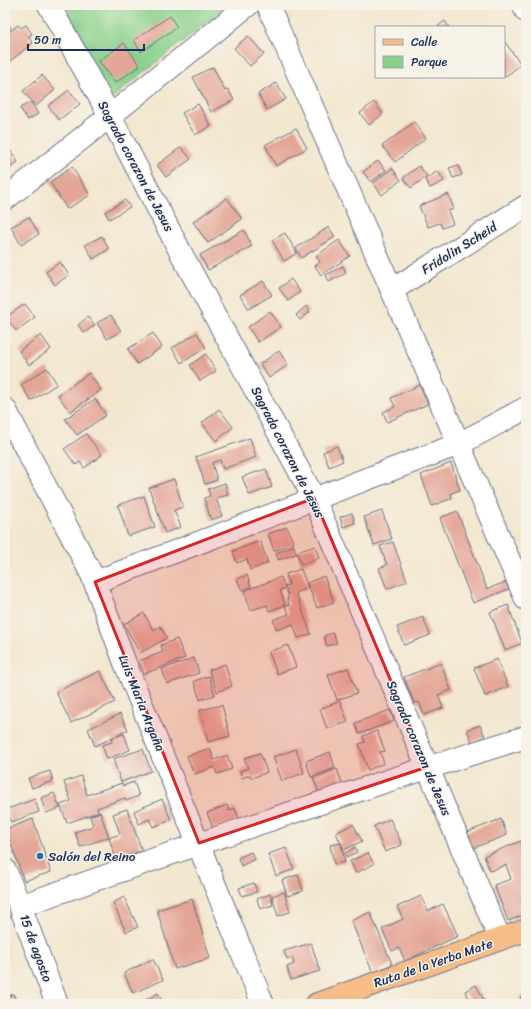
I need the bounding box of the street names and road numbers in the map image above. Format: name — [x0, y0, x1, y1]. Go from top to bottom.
street label: Sagrado corazon de Jesus — [92, 96, 181, 237]
street label: Fridolin Scheid — [417, 215, 502, 280]
street label: Sagrado corazon de Jesus — [245, 382, 332, 523]
street label: Luis Maria Argaña — [112, 651, 172, 755]
street label: Sagrado corazon de Jesus — [380, 676, 458, 820]
street label: 15 de agosto — [13, 911, 59, 986]
street label: Ruta de la Yerba Mate — [370, 932, 496, 994]

